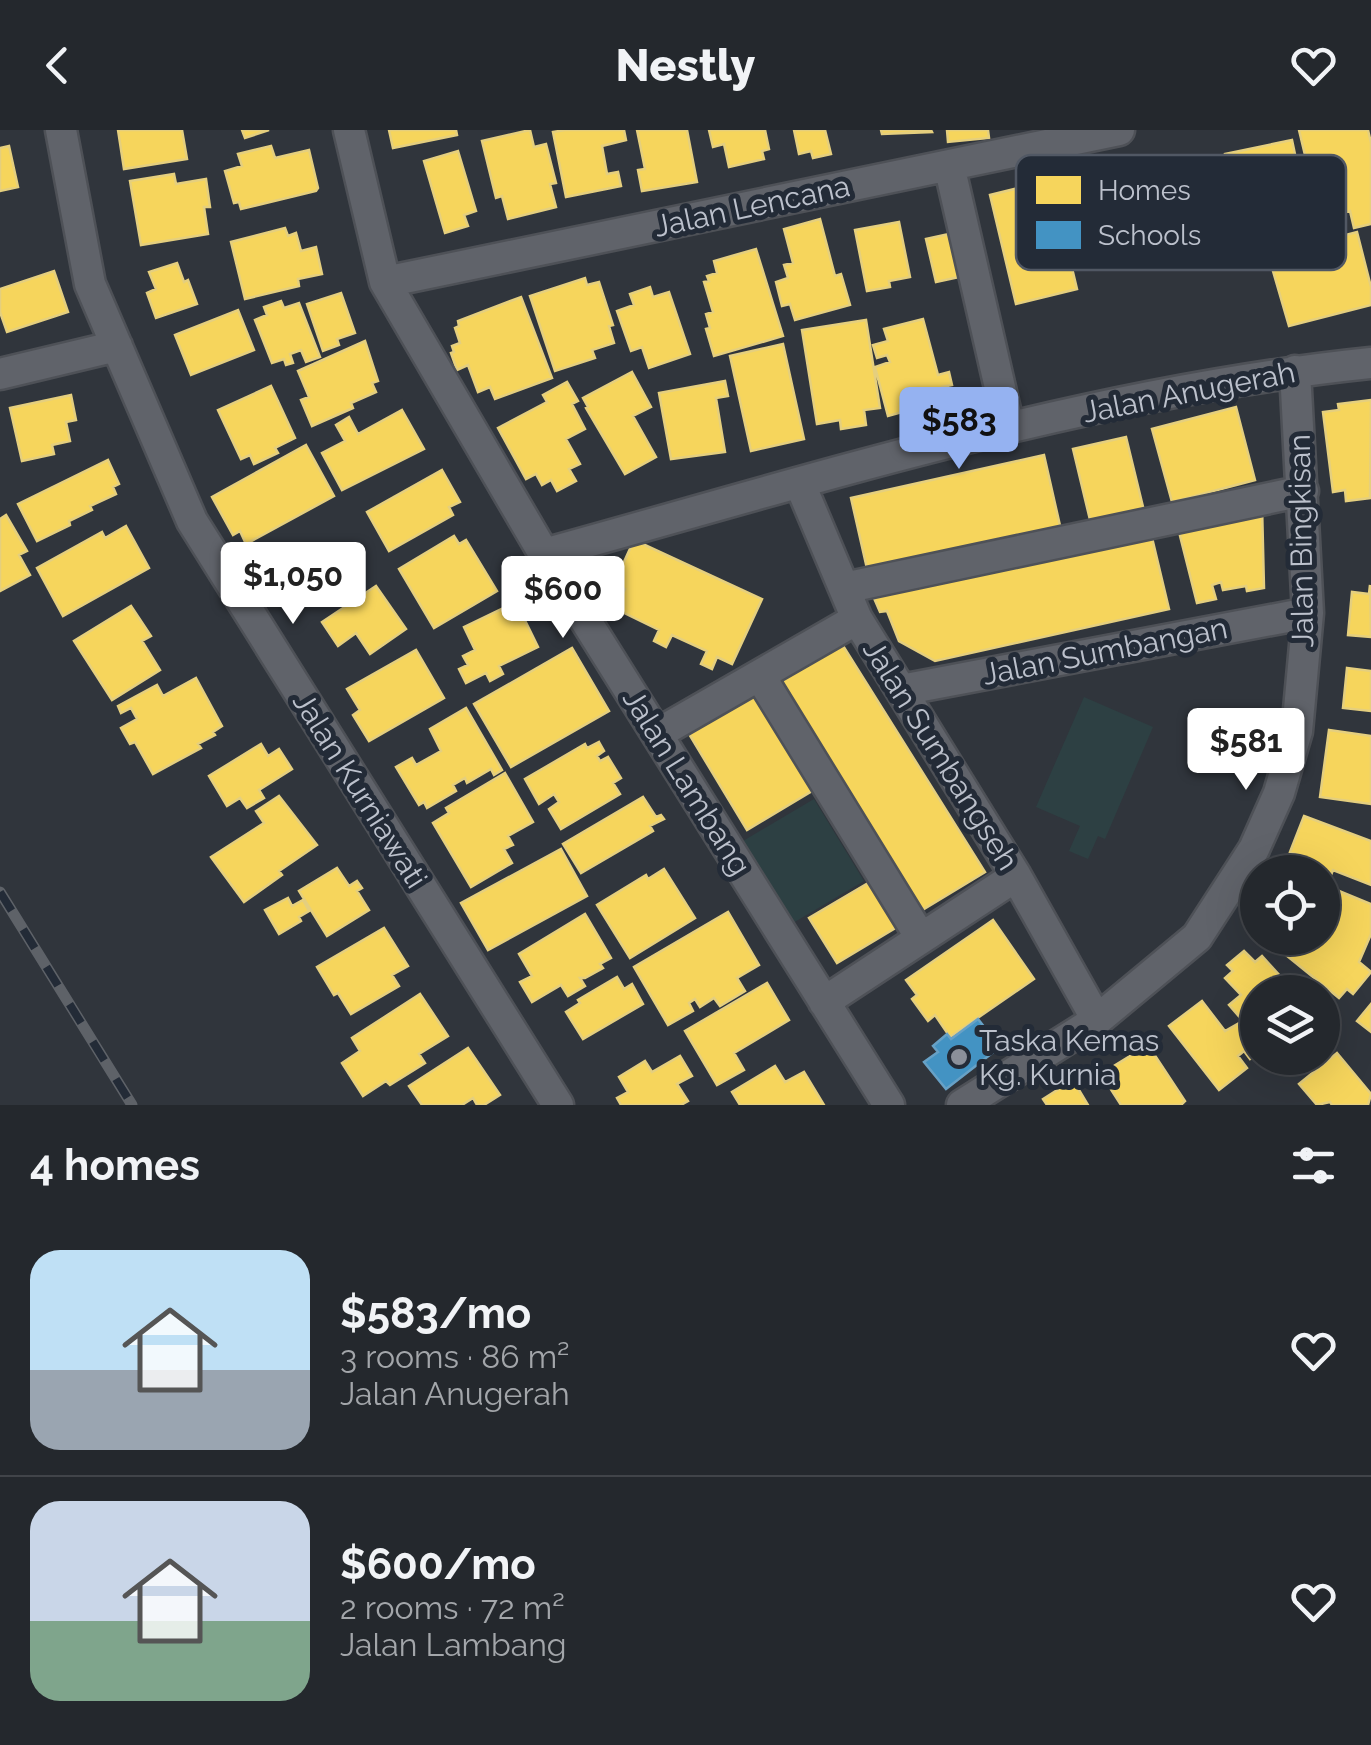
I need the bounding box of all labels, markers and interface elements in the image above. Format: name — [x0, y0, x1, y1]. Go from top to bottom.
icon: back — [30, 38, 85, 93]
icon: heart — [1286, 38, 1341, 93]
text: Nestly — [616, 39, 755, 92]
legend — [1016, 155, 1346, 270]
street label: Jalan Lencana — [651, 168, 853, 244]
text: Homes — [1098, 174, 1191, 207]
text: Schools — [1098, 219, 1201, 252]
street label: Jalan Anugerah — [1080, 354, 1298, 430]
pin: $583 — [900, 387, 1018, 472]
text: $583 — [921, 401, 997, 438]
street label: Jalan Bingkisan — [1282, 434, 1320, 648]
pin: $1,050 — [212, 542, 374, 627]
text: $1,050 — [243, 556, 343, 593]
pin: $600 — [504, 556, 622, 641]
text: $600 — [523, 570, 603, 607]
street label: Jalan Sumbangan — [980, 610, 1230, 692]
street label: Jalan Sumbangseh — [856, 634, 1026, 876]
street label: Jalan Lambang — [616, 683, 758, 881]
street label: Jalan Kurniawati — [286, 686, 434, 894]
pin: $581 — [1187, 708, 1305, 793]
text: $581 — [1209, 722, 1283, 759]
map controls — [1240, 855, 1340, 1075]
button: locate — [1240, 855, 1340, 955]
button: layers — [1240, 975, 1340, 1075]
place label: Taska Kemas Kg. Kurnia — [979, 1023, 1159, 1092]
marker: Taska Kemas Kg. Kurnia — [948, 1046, 970, 1068]
icon: filters — [1286, 1138, 1341, 1193]
text: 4 homes — [30, 1141, 200, 1190]
text: $583/mo — [340, 1289, 531, 1338]
icon: home — [110, 1290, 230, 1410]
icon: heart — [1286, 1323, 1341, 1378]
text: 3 rooms · 86 m² — [340, 1338, 570, 1375]
text: Jalan Anugerah — [340, 1375, 570, 1412]
text: $600/mo — [340, 1540, 536, 1589]
icon: home — [110, 1541, 230, 1661]
icon: heart — [1286, 1574, 1341, 1629]
text: 2 rooms · 72 m² — [340, 1589, 565, 1626]
text: Jalan Lambang — [340, 1626, 567, 1663]

